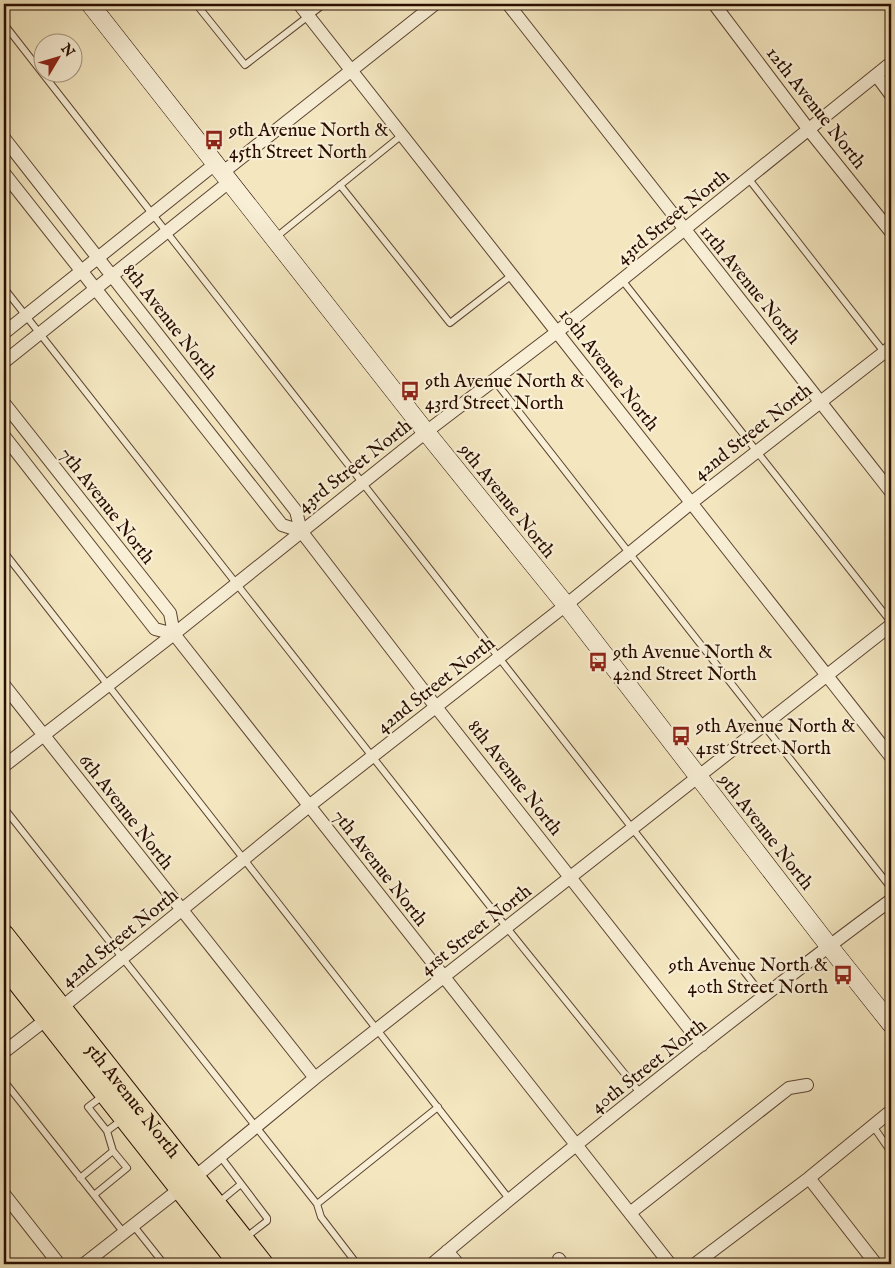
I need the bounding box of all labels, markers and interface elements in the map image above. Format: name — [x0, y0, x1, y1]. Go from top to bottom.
north arrow — [32, 32, 82, 82]
text: N — [56, 40, 78, 61]
street label: 12th Avenue North — [760, 42, 871, 174]
place label: 9th Avenue North & 45th Street North — [228, 119, 388, 165]
bus stop icon: 9th Avenue North & 45th Street North — [203, 129, 225, 151]
street label: 43rd Street North — [612, 165, 735, 271]
street label: 11th Avenue North — [694, 221, 805, 350]
street label: 8th Avenue North — [117, 260, 222, 385]
street label: 10th Avenue North — [553, 304, 664, 436]
place label: 9th Avenue North & 43rd Street North — [424, 370, 584, 416]
street label: 42nd Street North — [689, 379, 817, 486]
bus stop icon: 9th Avenue North & 43rd Street North — [399, 380, 421, 402]
street label: 43rd Street North — [293, 414, 417, 519]
street label: 9th Avenue North — [452, 438, 560, 564]
street label: 7th Avenue North — [53, 443, 159, 569]
street label: 42nd Street North — [372, 632, 500, 739]
place label: 9th Avenue North & 42nd Street North — [612, 641, 772, 687]
bus stop icon: 9th Avenue North & 42nd Street North — [587, 651, 609, 673]
place label: 9th Avenue North & 41st Street North — [695, 715, 855, 761]
street label: 8th Avenue North — [462, 716, 567, 841]
bus stop icon: 9th Avenue North & 41st Street North — [670, 725, 692, 747]
street label: 6th Avenue North — [73, 749, 178, 875]
street label: 9th Avenue North — [712, 769, 818, 895]
street label: 7th Avenue North — [326, 805, 432, 931]
street label: 41st Street North — [416, 880, 537, 982]
street label: 42nd Street North — [57, 884, 184, 993]
place label: 9th Avenue North & 40th Street North — [668, 954, 828, 1000]
bus stop icon: 9th Avenue North & 40th Street North — [832, 964, 854, 986]
street label: 40th Street North — [586, 1014, 712, 1119]
street label: 5th Avenue North — [80, 1039, 185, 1164]

